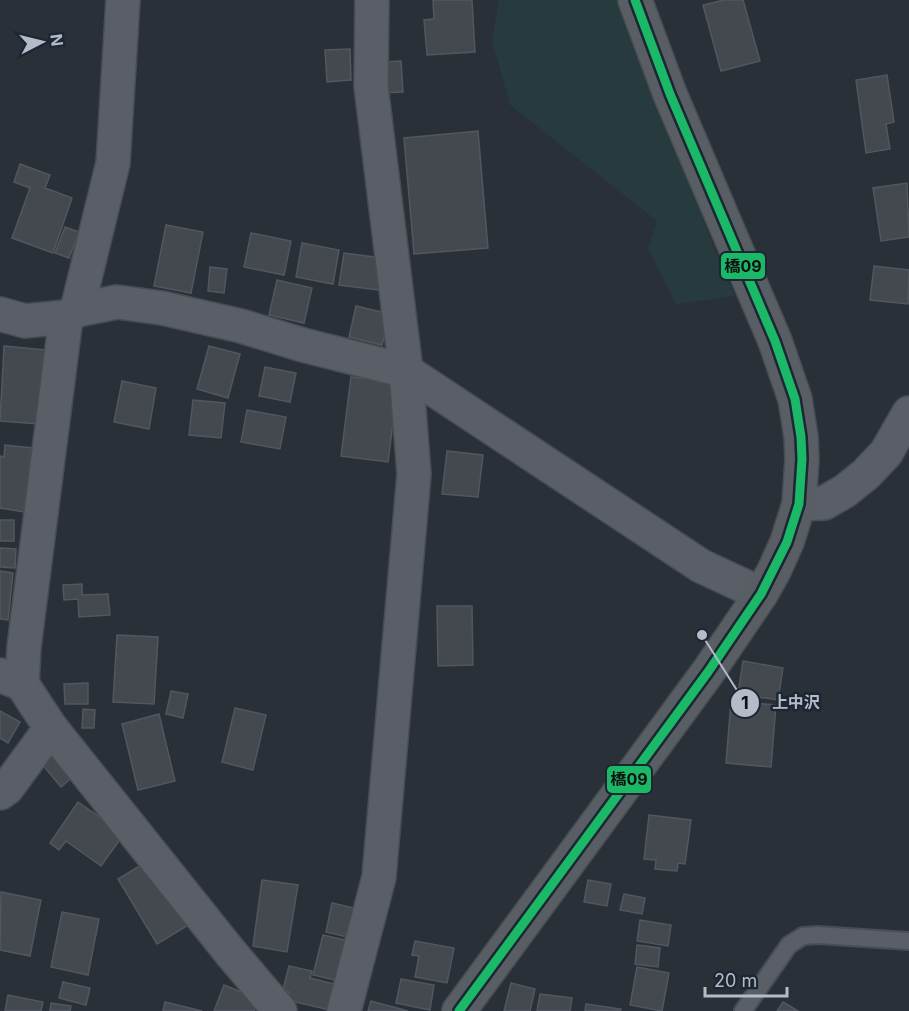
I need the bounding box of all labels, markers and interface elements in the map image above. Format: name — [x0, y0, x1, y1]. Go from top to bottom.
north arrow — [12, 12, 72, 72]
text: N — [46, 33, 68, 47]
line badge: 橋09 — [720, 252, 766, 280]
text: 橋09 — [724, 256, 762, 276]
callout: 上中沢 — [730, 686, 832, 720]
text: 1 — [741, 692, 749, 713]
text: 上中沢 — [772, 692, 820, 712]
line badge: 橋09 — [606, 765, 652, 794]
text: 橋09 — [610, 769, 648, 789]
scale bar — [705, 960, 788, 998]
text: 20 m — [714, 970, 757, 991]

